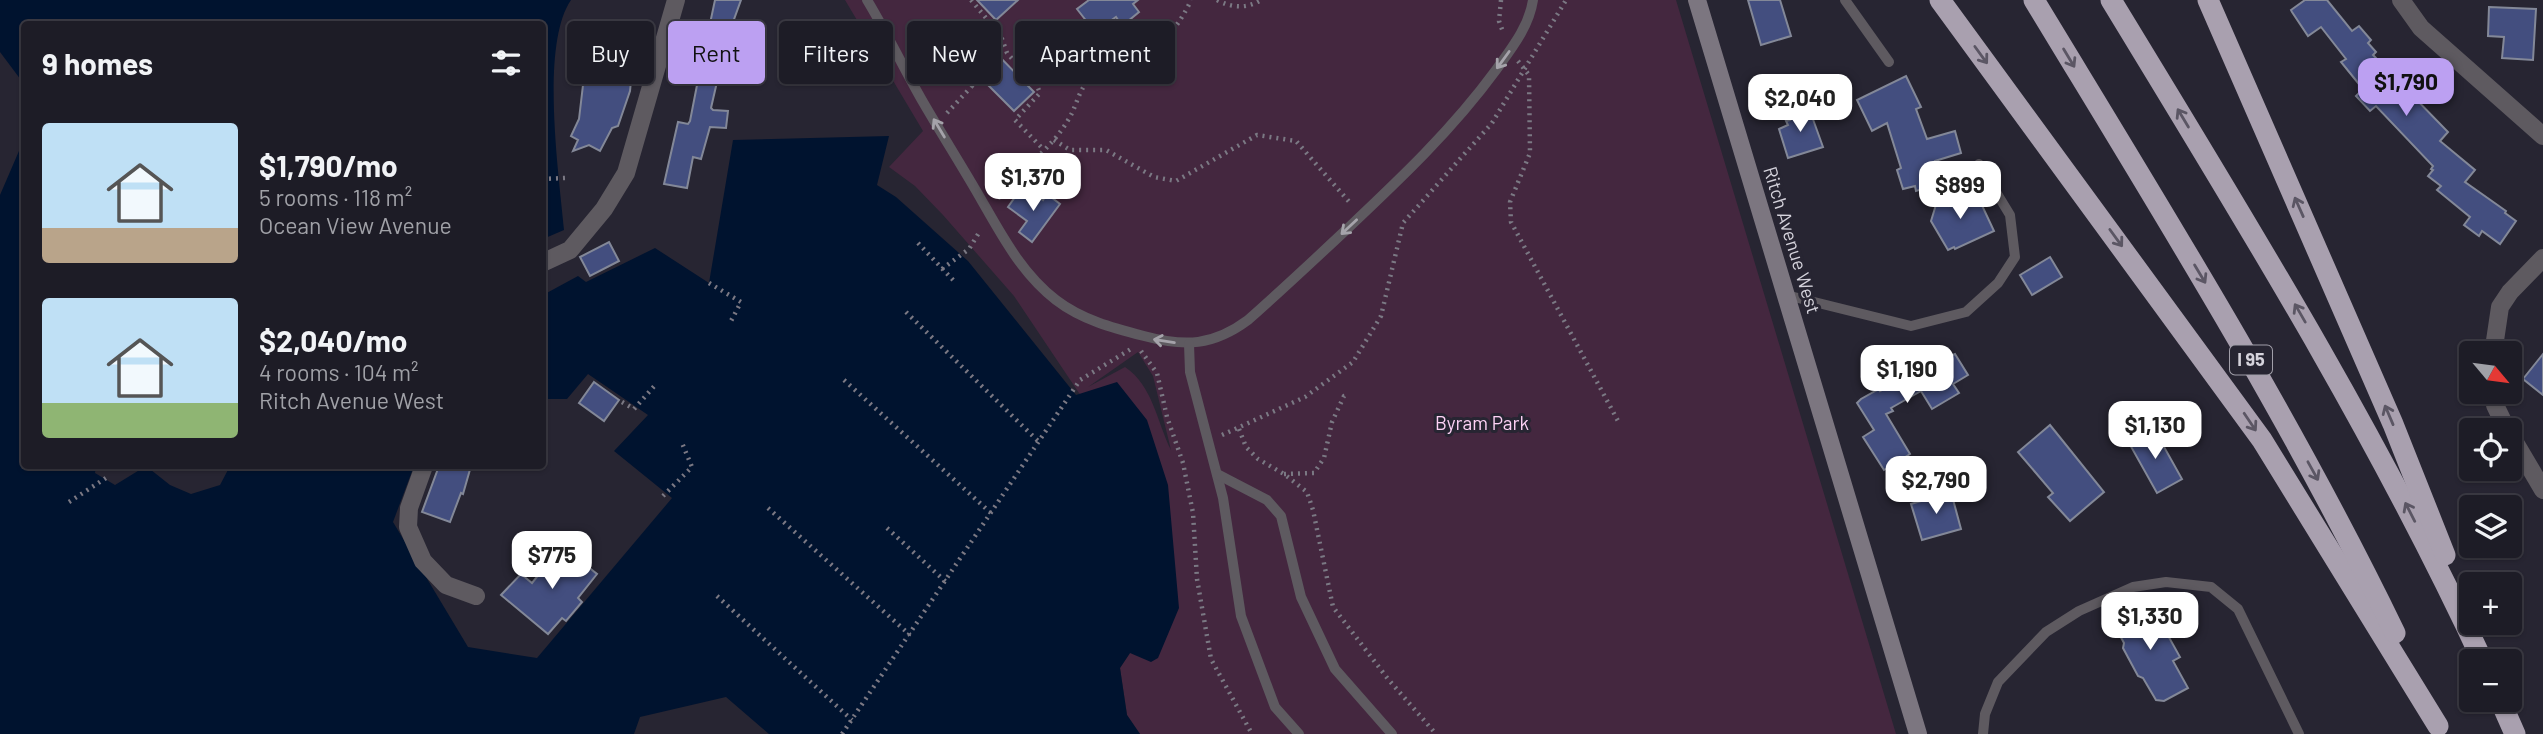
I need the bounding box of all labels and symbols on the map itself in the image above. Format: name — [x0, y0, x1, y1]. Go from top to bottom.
one-way arrow — [1974, 45, 1988, 64]
one-way arrow — [2062, 48, 2076, 68]
one-way arrow — [1496, 51, 1511, 70]
pin: $1,790 — [2349, 58, 2463, 118]
pin: $2,040 — [1743, 74, 1857, 134]
one-way arrow — [2175, 108, 2189, 128]
one-way arrow — [932, 119, 946, 139]
pin: $1,370 — [976, 154, 1090, 213]
pin: $899 — [1919, 162, 2001, 221]
street label: Ritch Avenue West — [1759, 163, 1826, 316]
one-way arrow — [2291, 196, 2304, 218]
one-way arrow — [1341, 219, 1358, 236]
one-way arrow — [2109, 228, 2123, 247]
one-way arrow — [2193, 263, 2207, 283]
one-way arrow — [2293, 303, 2307, 323]
one-way arrow — [1153, 334, 1176, 347]
north arrow — [2459, 341, 2522, 404]
pin: $1,190 — [1850, 346, 1964, 405]
road number: I 95 — [2230, 346, 2272, 374]
pin: $1,130 — [2098, 402, 2212, 461]
one-way arrow — [2382, 405, 2395, 427]
park label: Byram Park — [1435, 411, 1529, 434]
one-way arrow — [2243, 412, 2257, 431]
pin: $2,790 — [1879, 456, 1993, 516]
one-way arrow — [2307, 460, 2320, 481]
one-way arrow — [2402, 502, 2416, 523]
pin: $775 — [511, 532, 593, 591]
pin: $1,330 — [2093, 592, 2207, 652]

